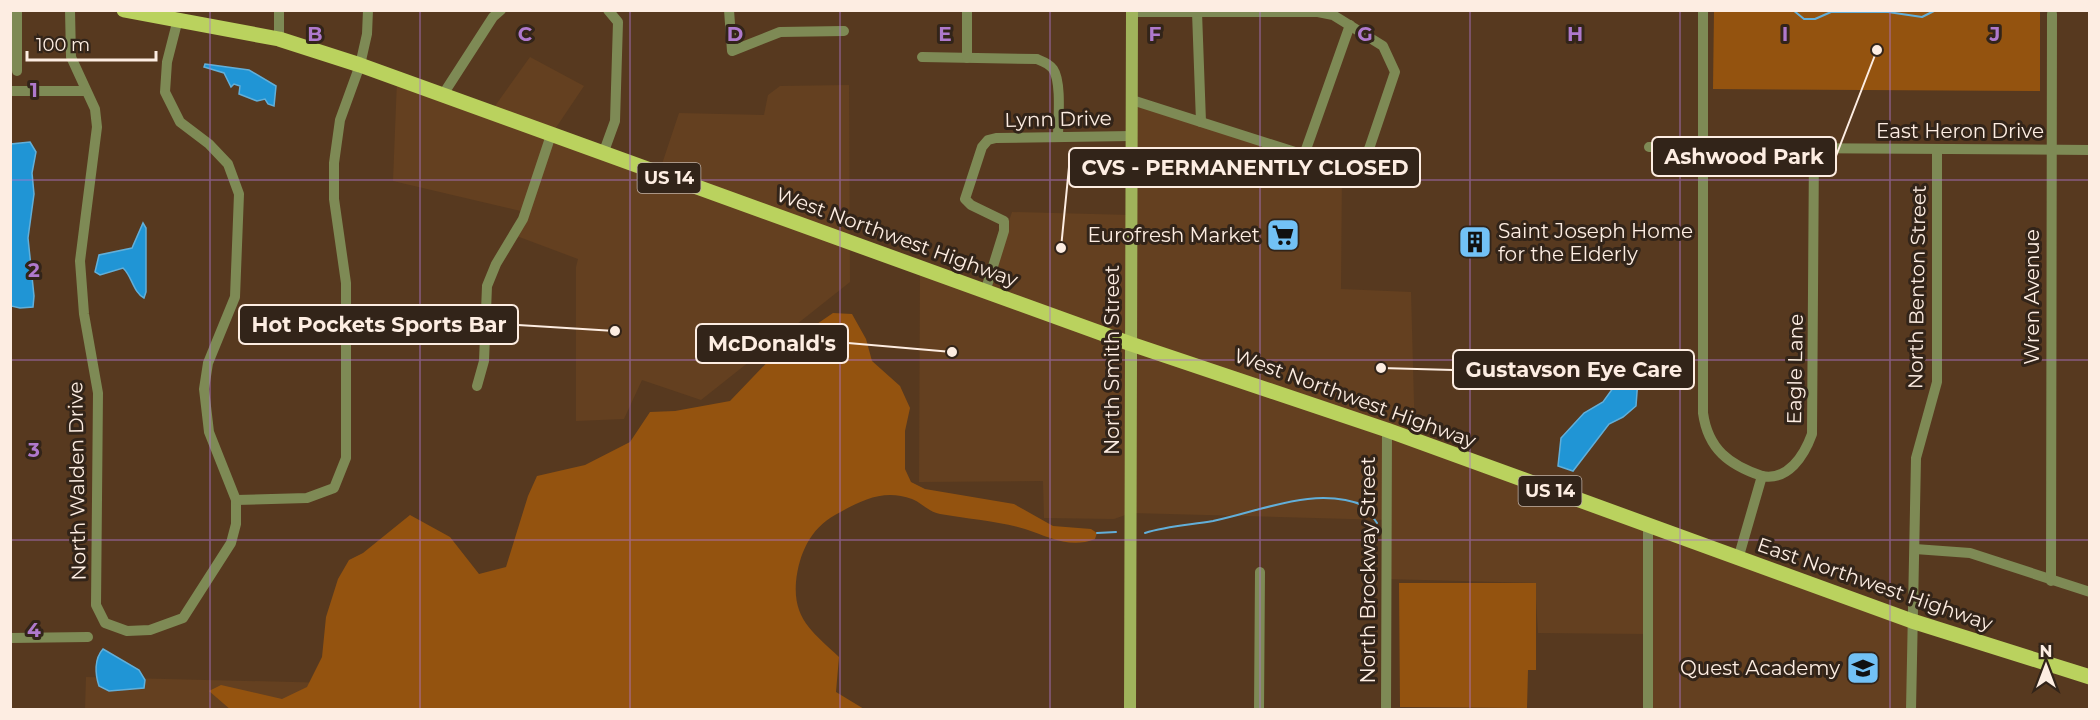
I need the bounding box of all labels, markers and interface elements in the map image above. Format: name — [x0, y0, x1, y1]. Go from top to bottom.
text: B — [307, 22, 323, 46]
text: C — [518, 22, 533, 46]
text: D — [727, 22, 743, 46]
text: E — [938, 22, 952, 46]
text: F — [1149, 22, 1162, 46]
text: G — [1357, 22, 1373, 46]
text: H — [1567, 22, 1583, 46]
text: I — [1782, 22, 1788, 46]
text: J — [1989, 22, 2000, 46]
scale bar — [27, 24, 156, 62]
text: 100 m — [36, 34, 90, 56]
text: 1 — [30, 78, 38, 102]
street label: Lynn Drive — [1004, 106, 1112, 132]
street label: East Heron Drive — [1876, 119, 2044, 143]
callout: Ashwood Park — [1652, 137, 1836, 176]
text: Ashwood Park — [1663, 144, 1824, 169]
callout: CVS - PERMANENTLY CLOSED — [1069, 148, 1420, 187]
text: CVS - PERMANENTLY CLOSED — [1081, 155, 1409, 180]
road number: US 14 — [638, 163, 700, 193]
street label: West Northwest Highway — [773, 182, 1021, 292]
street label: North Benton Street — [1903, 185, 1931, 389]
supermarket icon: Eurofresh Market — [1265, 217, 1301, 253]
place label: Saint Joseph Home for the Elderly — [1498, 219, 1693, 266]
place label: Eurofresh Market — [1087, 223, 1260, 247]
building icon: Saint Joseph Home for the Elderly — [1457, 224, 1493, 260]
street label: Wren Avenue — [2020, 229, 2044, 365]
text: 2 — [28, 258, 40, 282]
street label: North Smith Street — [1100, 265, 1124, 455]
callout: Hot Pockets Sports Bar — [239, 305, 518, 344]
text: Hot Pockets Sports Bar — [251, 312, 507, 337]
street label: Eagle Lane — [1782, 313, 1808, 425]
callout: McDonald's — [696, 324, 848, 363]
text: McDonald's — [708, 331, 836, 356]
street label: West Northwest Highway — [1231, 343, 1479, 453]
callout: Gustavson Eye Care — [1453, 350, 1694, 389]
text: Gustavson Eye Care — [1466, 357, 1682, 382]
street label: North Walden Drive — [63, 381, 91, 581]
text: 3 — [27, 438, 40, 462]
street label: North Brockway Street — [1356, 456, 1380, 684]
road number: US 14 — [1518, 476, 1582, 506]
street label: East Northwest Highway — [1754, 532, 1996, 636]
text: 4 — [27, 618, 41, 642]
north arrow — [2016, 636, 2076, 696]
text: N — [2040, 642, 2052, 661]
school or university icon: Quest Academy — [1845, 650, 1881, 686]
place label: Quest Academy — [1680, 656, 1840, 680]

